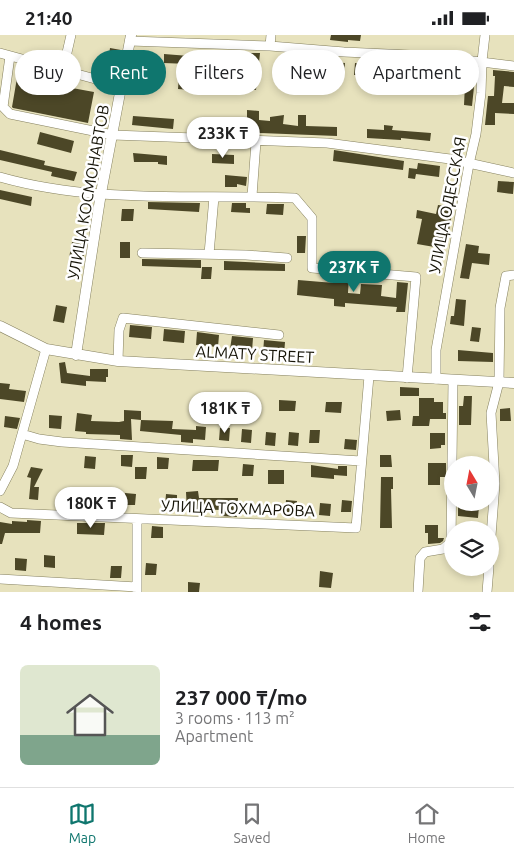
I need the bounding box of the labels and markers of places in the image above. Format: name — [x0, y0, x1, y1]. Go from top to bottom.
pin: 233K ₸ — [182, 117, 264, 159]
pin: 237K ₸ — [313, 251, 395, 293]
pin: 181K ₸ — [184, 391, 266, 434]
pin: 180K ₸ — [50, 487, 132, 529]

